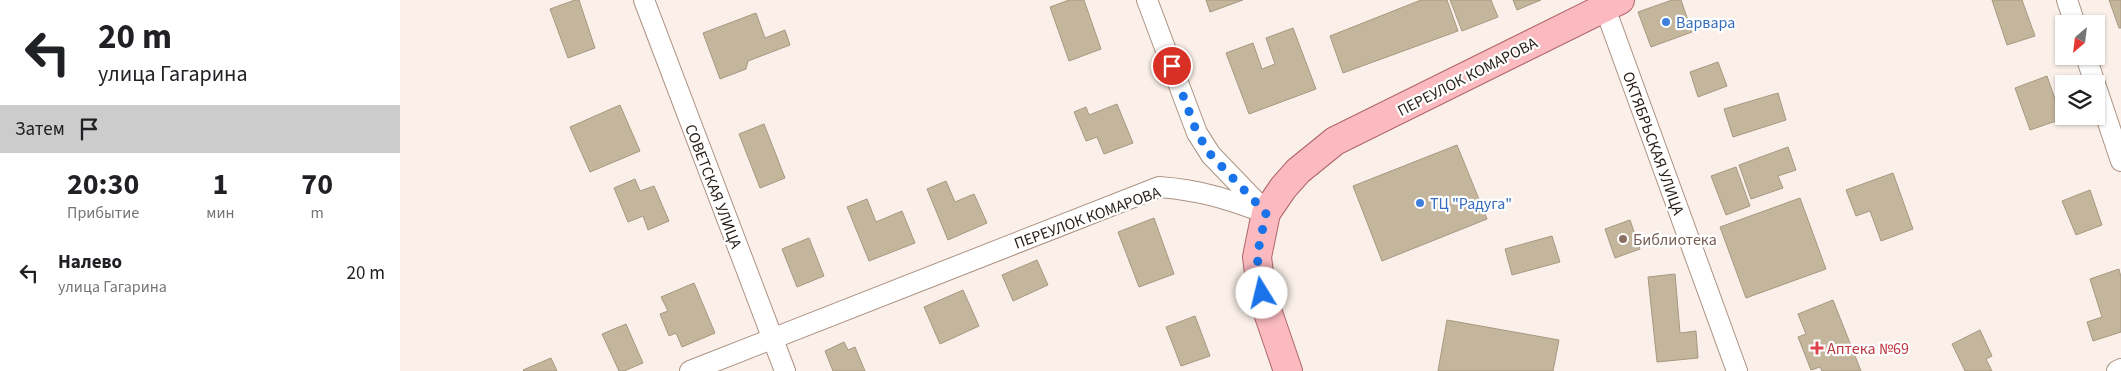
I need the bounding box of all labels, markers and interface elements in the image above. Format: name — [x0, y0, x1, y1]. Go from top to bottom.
text: 20 m — [98, 12, 172, 62]
place label: Варвара — [1676, 12, 1735, 34]
north arrow — [2055, 15, 2105, 65]
map controls — [2055, 15, 2105, 125]
marker: Варвара — [1660, 16, 1672, 28]
icon: left — [15, 20, 80, 85]
street label: ПЕРЕУЛОК КОМАРОВА — [1394, 32, 1542, 122]
pin — [1151, 45, 1193, 87]
icon: arrive — [1158, 52, 1186, 80]
text: улица Гагарина — [98, 58, 248, 90]
street label: ОКТЯБРЬСКАЯ УЛИЦА — [1617, 68, 1689, 219]
button: layers — [2055, 75, 2105, 125]
icon: arrive — [75, 115, 103, 143]
text: Затем — [15, 116, 65, 143]
street label: СОВЕТСКАЯ УЛИЦА — [679, 121, 747, 252]
text: 20:30 — [67, 163, 139, 206]
text: 1 — [212, 163, 228, 206]
text: 70 — [301, 163, 333, 206]
street label: ПЕРЕУЛОК КОМАРОВА — [1011, 181, 1164, 255]
place label: ТЦ "Радуга" — [1430, 193, 1512, 215]
marker: ТЦ "Радуга" — [1414, 197, 1426, 209]
text: Прибытие — [67, 202, 139, 224]
text: мин — [206, 202, 234, 224]
text: m — [311, 202, 324, 224]
place label: Библиотека — [1633, 229, 1717, 251]
marker: Библиотека — [1617, 233, 1629, 245]
text: Налево — [58, 249, 122, 276]
icon: left — [15, 259, 43, 287]
text: 20 m — [347, 260, 385, 287]
position arrow — [1235, 266, 1287, 318]
text: улица Гагарина — [58, 276, 167, 298]
place label: Аптека №69 — [1827, 338, 1909, 360]
marker: Аптека №69 — [1811, 342, 1823, 354]

